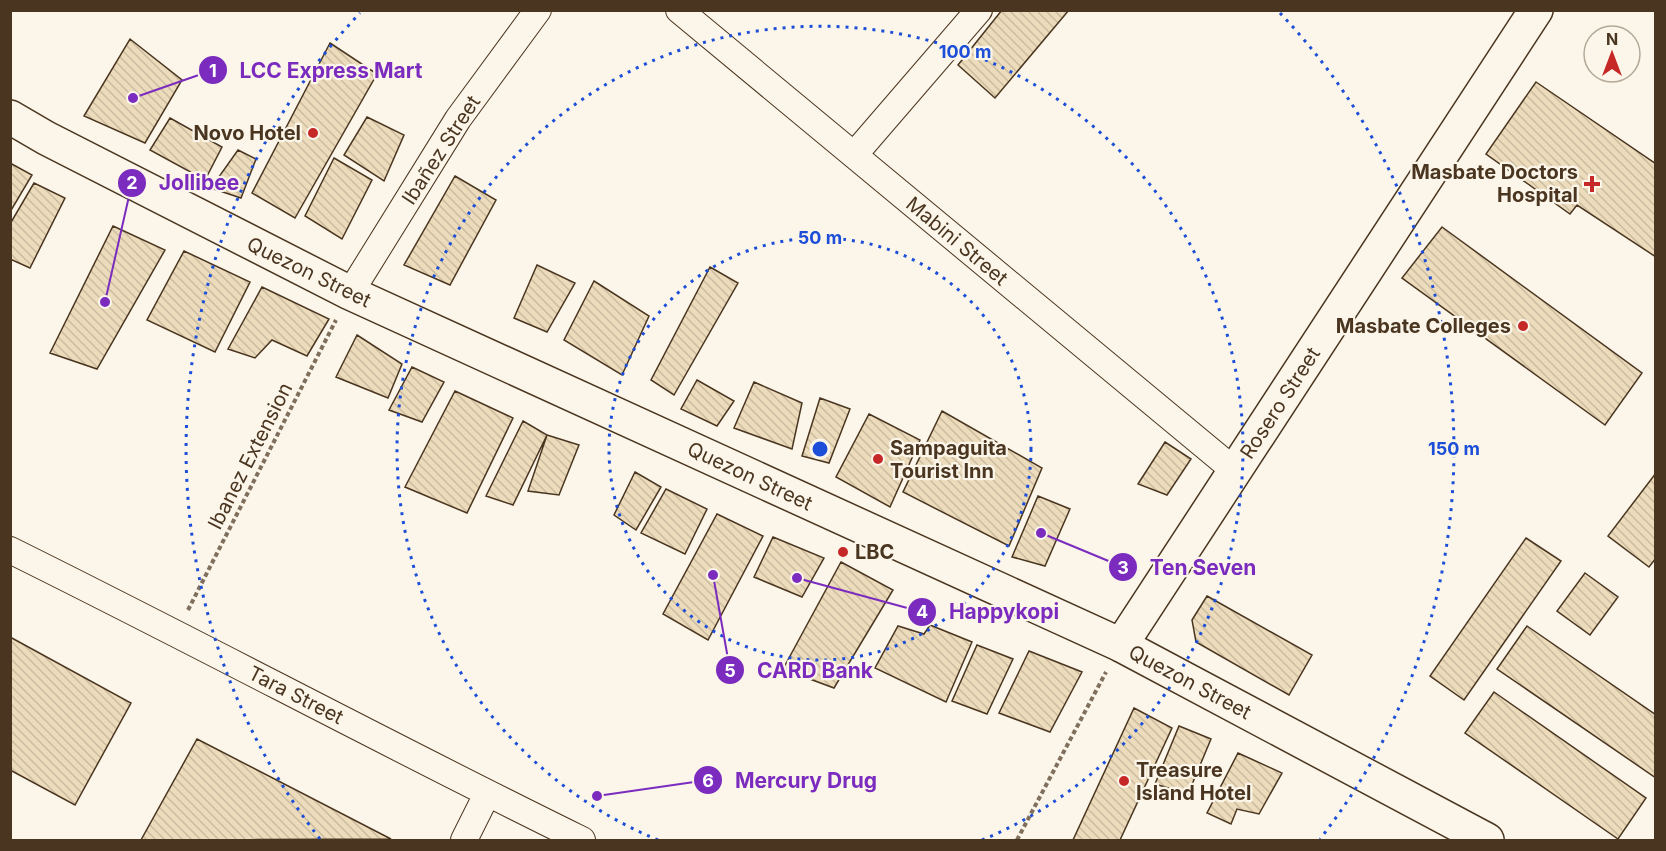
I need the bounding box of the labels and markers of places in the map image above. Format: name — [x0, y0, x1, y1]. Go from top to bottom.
callout: LCC Express Mart — [198, 51, 435, 90]
place label: Novo Hotel — [194, 121, 301, 145]
marker: Novo Hotel — [306, 126, 320, 140]
place label: Masbate Doctors Hospital — [1411, 160, 1578, 207]
callout: Jollibee — [117, 163, 251, 202]
marker: Masbate Doctors Hospital — [1583, 175, 1601, 193]
place label: Masbate Colleges — [1336, 314, 1511, 338]
marker: Masbate Colleges — [1516, 319, 1530, 333]
place label: Sampaguita Tourist Inn — [890, 436, 1007, 483]
centre of rings — [810, 439, 830, 459]
marker: Sampaguita Tourist Inn — [871, 452, 885, 466]
place label: LBC — [855, 540, 894, 564]
marker: LBC — [836, 545, 850, 559]
callout: Ten Seven — [1108, 548, 1269, 587]
callout: Happykopi — [907, 592, 1071, 631]
callout: CARD Bank — [715, 651, 885, 690]
place label: Treasure Island Hotel — [1136, 758, 1251, 805]
callout: Mercury Drug — [693, 761, 889, 800]
marker: Treasure Island Hotel — [1117, 774, 1131, 788]

